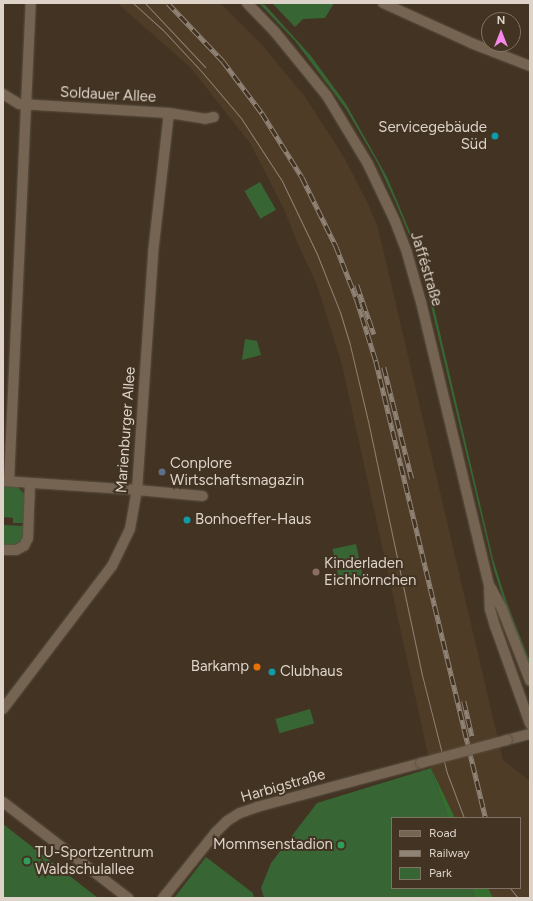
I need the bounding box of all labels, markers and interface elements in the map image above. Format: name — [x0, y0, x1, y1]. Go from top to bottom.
north arrow — [481, 12, 521, 52]
text: N — [497, 14, 505, 27]
street label: Soldauer Allee — [60, 83, 156, 107]
place label: Servicegebäude Süd — [378, 118, 487, 153]
marker: Servicegebäude Süd — [490, 131, 500, 141]
street label: Jafféstraße — [406, 230, 446, 308]
street label: Marienburger Allee — [113, 366, 139, 494]
place label: Conplore Wirtschaftsmagazin — [170, 454, 304, 489]
marker: Conplore Wirtschaftsmagazin — [157, 467, 167, 477]
place label: Bonhoeffer-Haus — [195, 511, 311, 529]
marker: Bonhoeffer-Haus — [182, 515, 192, 525]
place label: Kinderladen Eichhörnchen — [324, 554, 416, 589]
marker: Kinderladen Eichhörnchen — [311, 567, 321, 577]
place label: Barkamp — [191, 658, 249, 676]
marker: Barkamp — [252, 662, 262, 672]
place label: Clubhaus — [280, 663, 343, 681]
marker: Clubhaus — [267, 667, 277, 677]
street label: Harbigstraße — [239, 765, 327, 807]
legend — [391, 817, 521, 889]
text: Road — [429, 826, 457, 840]
place label: Mommsenstadion — [213, 836, 333, 854]
marker: Mommsenstadion — [336, 840, 346, 850]
place label: TU-Sportzentrum Waldschulallee — [35, 843, 153, 878]
text: Railway — [429, 846, 470, 860]
marker: TU-Sportzentrum Waldschulallee — [22, 856, 32, 866]
text: Park — [429, 866, 452, 880]

